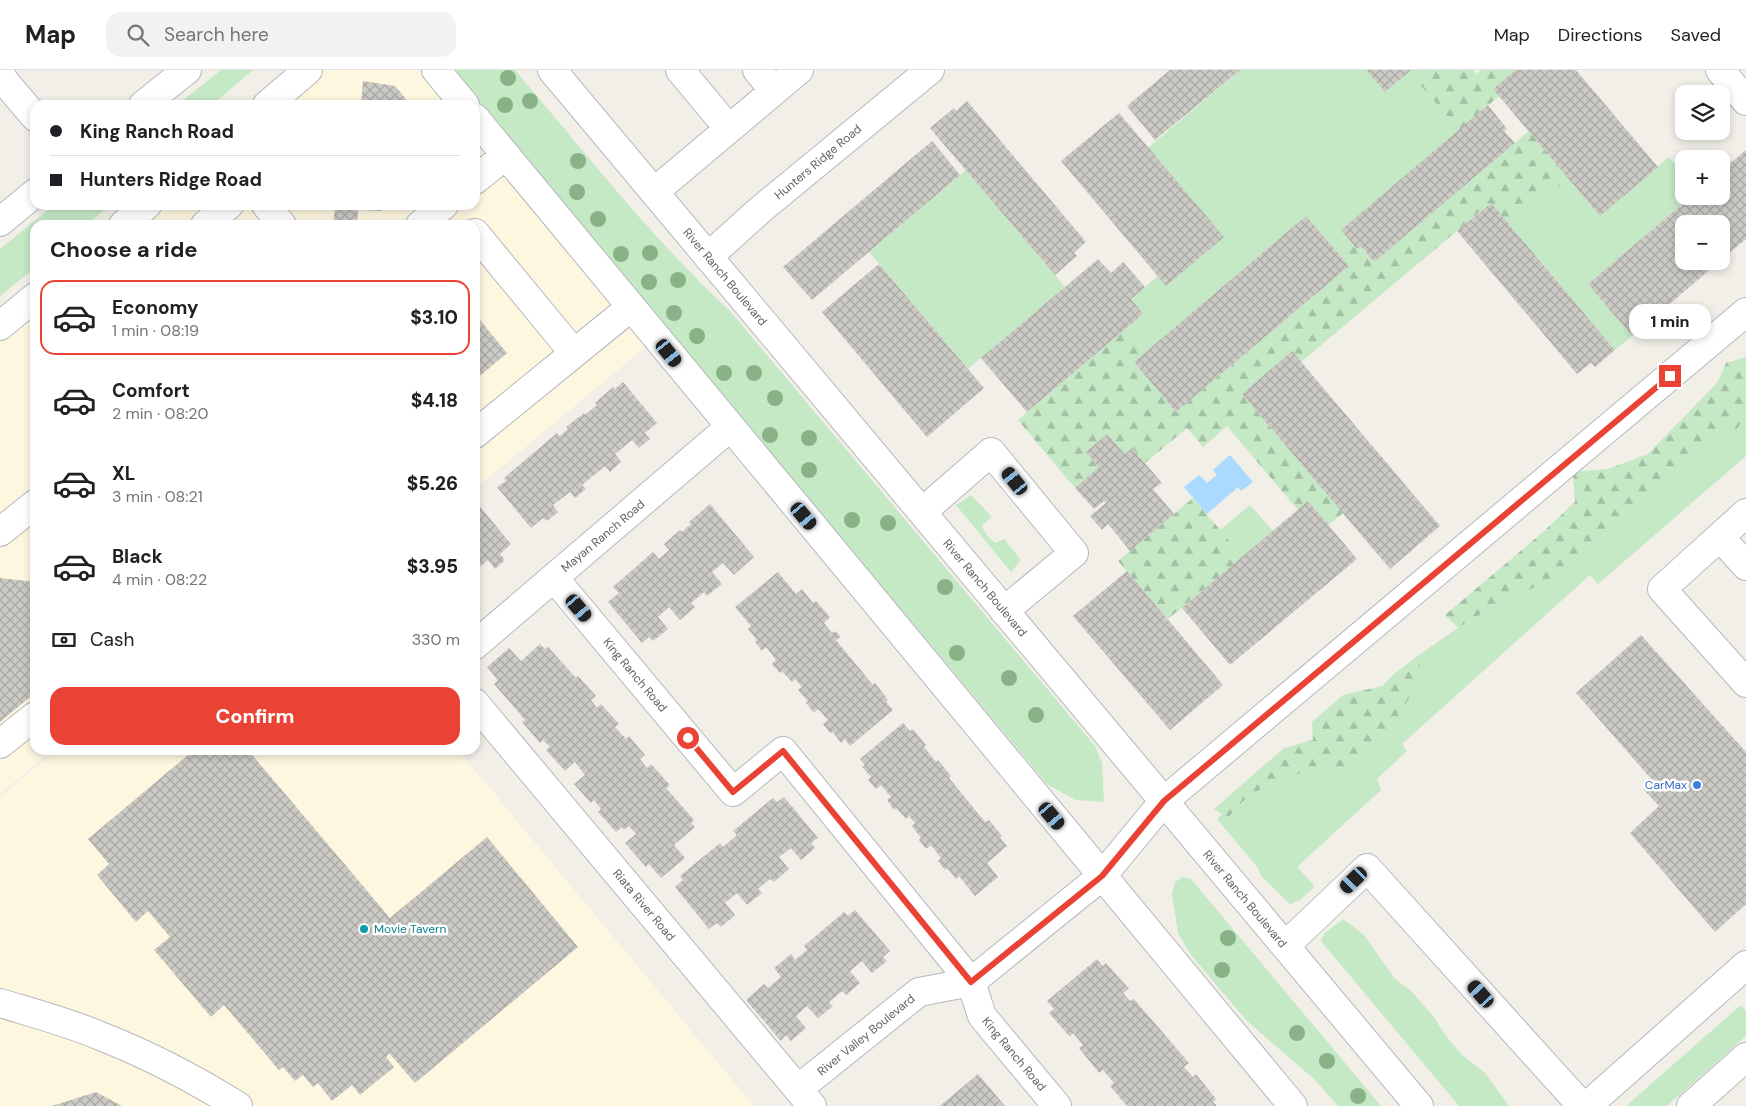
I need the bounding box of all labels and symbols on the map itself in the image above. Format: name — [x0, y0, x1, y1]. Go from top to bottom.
street label: Hunters Ridge Road — [771, 121, 865, 203]
street label: River Ranch Boulevard — [679, 225, 771, 329]
callout: 1 min — [1629, 304, 1711, 338]
car — [653, 337, 684, 369]
route end — [1659, 365, 1681, 387]
car — [999, 465, 1030, 497]
street label: Mayan Ranch Road — [558, 496, 648, 576]
car — [788, 500, 819, 532]
street label: River Ranch Boulevard — [939, 536, 1031, 640]
car — [563, 592, 594, 624]
street label: King Ranch Road — [599, 635, 671, 715]
route start — [677, 727, 699, 749]
place label: CarMax — [1645, 777, 1687, 793]
marker: CarMax — [1691, 779, 1703, 791]
car — [1036, 800, 1067, 832]
street label: River Ranch Boulevard — [1199, 847, 1291, 951]
car — [1338, 864, 1370, 896]
street label: Riata River Road — [609, 866, 679, 944]
place label: Movie Tavern — [374, 921, 447, 937]
marker: Movie Tavern — [358, 923, 370, 935]
car — [1465, 978, 1496, 1010]
street label: River Valley Boulevard — [814, 991, 918, 1079]
street label: King Ranch Road — [978, 1014, 1050, 1094]

